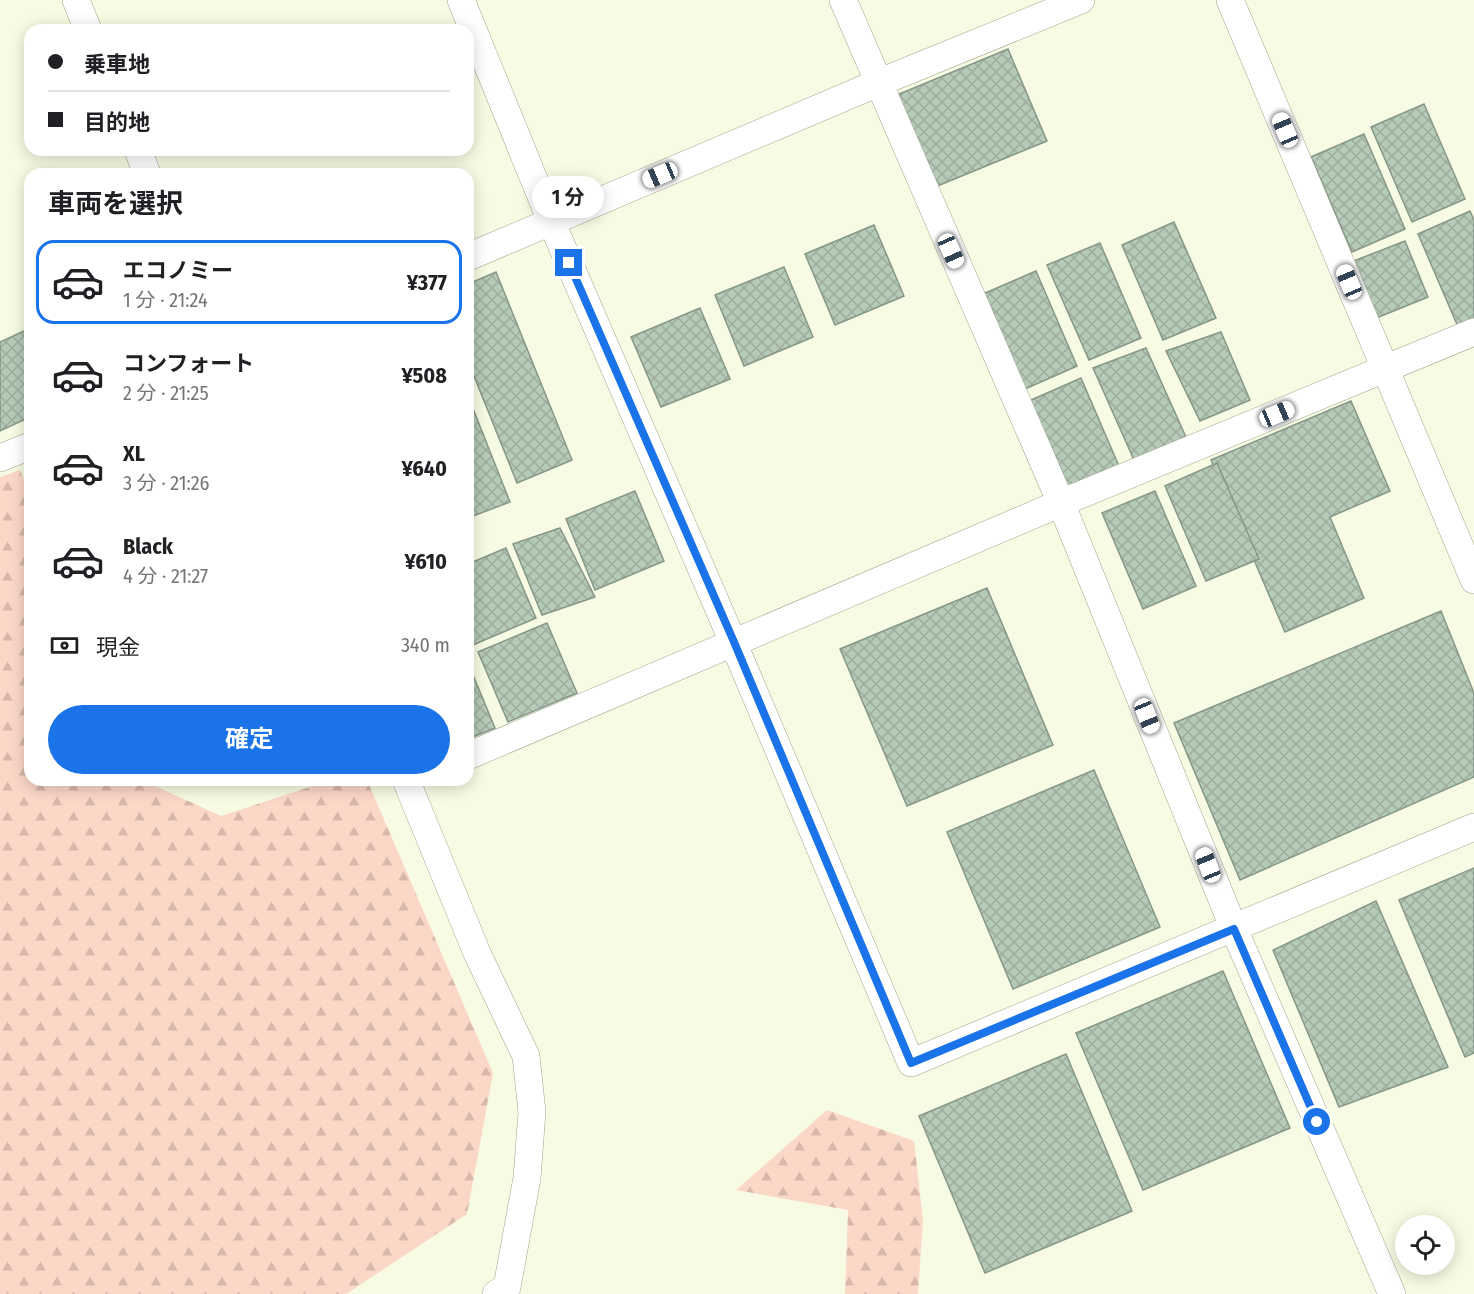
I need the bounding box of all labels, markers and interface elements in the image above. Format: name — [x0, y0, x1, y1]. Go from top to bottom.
text: 乗車地 — [84, 51, 150, 78]
text: 目的地 — [84, 109, 150, 136]
car — [1270, 110, 1300, 150]
car — [640, 160, 680, 190]
callout: 1 分 — [533, 176, 605, 218]
text: 1 分 — [552, 185, 584, 209]
text: 車両を選択 — [48, 188, 183, 220]
car — [935, 231, 967, 271]
route end — [555, 249, 582, 276]
icon: car — [51, 255, 105, 309]
text: エコノミー — [123, 257, 233, 284]
car — [1334, 262, 1364, 302]
text: ¥377 — [407, 269, 447, 296]
text: 1 分 · 21:24 — [123, 288, 208, 312]
icon: car — [51, 348, 105, 402]
text: コンフォート — [123, 350, 254, 377]
text: ¥508 — [401, 362, 447, 389]
text: 2 分 · 21:25 — [123, 381, 209, 405]
car — [1257, 399, 1297, 429]
text: XL — [123, 440, 145, 467]
icon: car — [51, 441, 105, 495]
text: ¥640 — [401, 455, 447, 482]
text: 3 分 · 21:26 — [123, 471, 210, 495]
text: Black — [123, 533, 173, 560]
icon: car — [51, 534, 105, 588]
text: ¥610 — [405, 548, 447, 575]
text: 4 分 · 21:27 — [123, 564, 208, 588]
icon: cash — [48, 629, 81, 662]
text: 340 m — [401, 633, 450, 657]
text: 現金 — [96, 634, 140, 661]
car — [1132, 696, 1162, 736]
button: 確定 — [48, 705, 450, 774]
car — [1193, 845, 1223, 885]
route start — [1303, 1108, 1330, 1135]
map controls — [1395, 1215, 1455, 1275]
button: locate — [1395, 1215, 1455, 1275]

